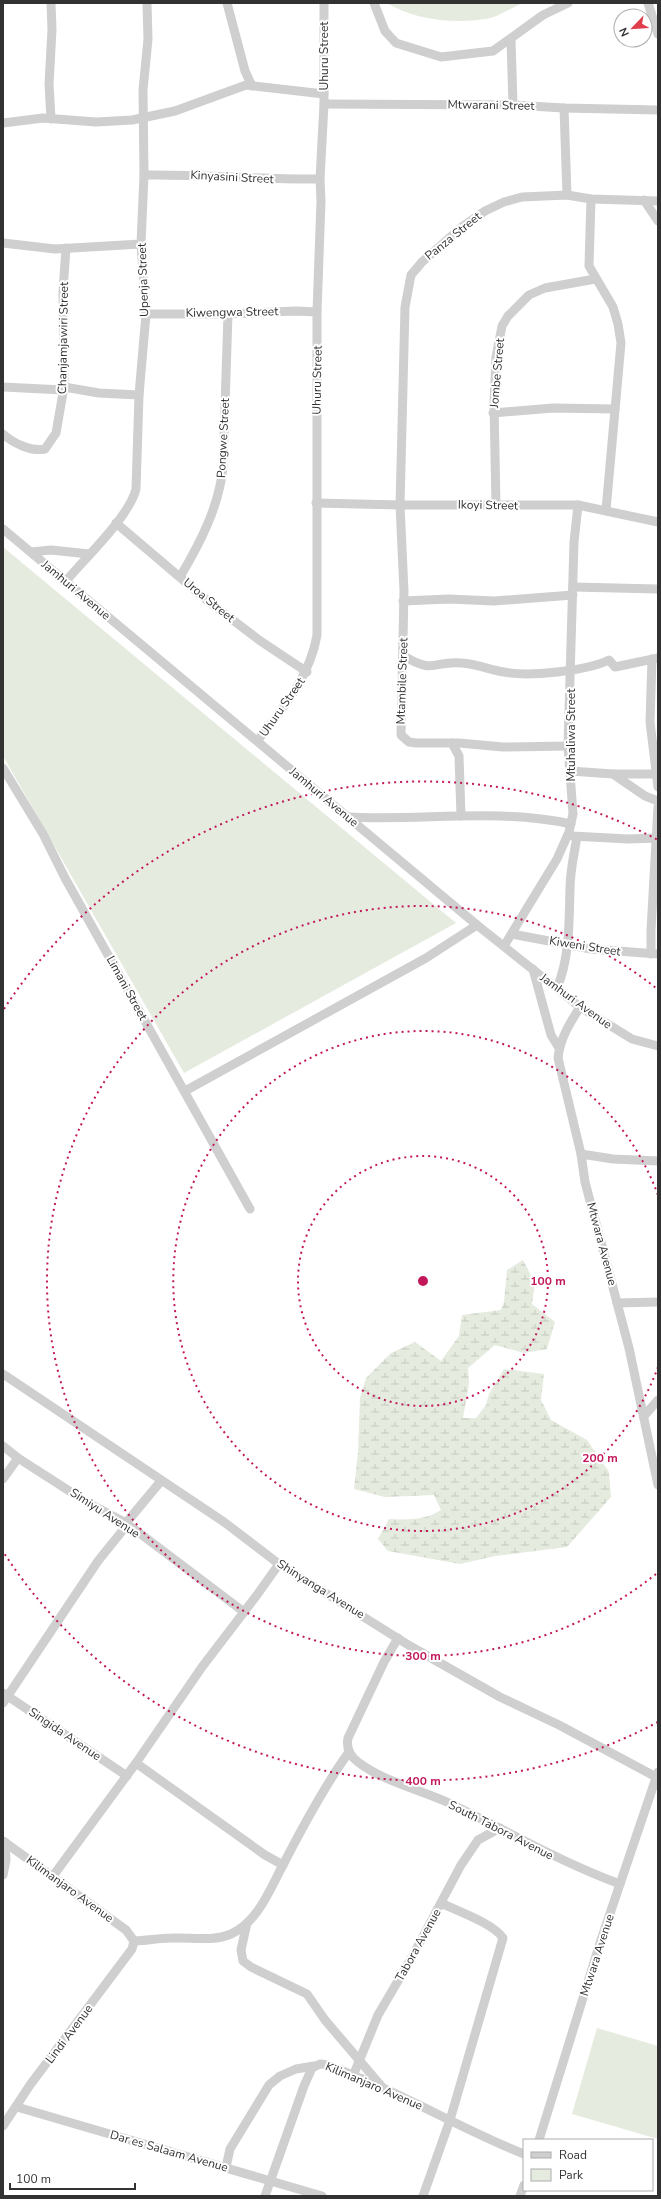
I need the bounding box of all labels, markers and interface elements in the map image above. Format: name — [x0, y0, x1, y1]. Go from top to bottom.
north arrow — [613, 8, 653, 48]
street label: Uhuru Street — [316, 21, 332, 91]
text: N — [616, 25, 633, 39]
street label: Mtwarani Street — [447, 96, 535, 114]
street label: Kinyasini Street — [190, 167, 275, 187]
street label: Panza Street — [421, 208, 485, 264]
street label: Upenja Street — [134, 242, 152, 317]
street label: Chanjamjawiri Street — [54, 281, 72, 394]
street label: Kiwengwa Street — [186, 303, 279, 321]
street label: Jombe Street — [486, 337, 508, 410]
street label: Uhuru Street — [308, 344, 326, 415]
street label: Pongwe Street — [213, 397, 233, 478]
street label: Ikoyi Street — [458, 496, 519, 514]
street label: Jamhuri Avenue — [38, 556, 114, 623]
street label: Uroa Street — [180, 574, 239, 626]
street label: Mtambile Street — [392, 637, 412, 725]
street label: Uhuru Street — [256, 673, 309, 740]
street label: Mtuhaliwa Street — [563, 688, 579, 781]
street label: Jamhuri Avenue — [286, 763, 362, 830]
street label: Kiweni Street — [548, 932, 623, 960]
street label: Limani Street — [103, 953, 152, 1024]
street label: Jamhuri Avenue — [536, 969, 615, 1032]
street label: Mtwara Avenue — [583, 1201, 621, 1287]
text: 100 m — [530, 1273, 566, 1289]
centre of rings — [416, 1274, 430, 1288]
text: 200 m — [582, 1450, 618, 1466]
street label: Simiyu Avenue — [67, 1484, 143, 1542]
street label: Shinyanga Avenue — [274, 1556, 368, 1622]
text: 300 m — [405, 1648, 441, 1664]
street label: Singida Avenue — [26, 1704, 104, 1764]
text: 400 m — [405, 1773, 441, 1789]
street label: South Tabora Avenue — [446, 1797, 556, 1863]
street label: Kilimanjaro Avenue — [23, 1852, 117, 1926]
street label: Tabora Avenue — [391, 1906, 445, 1984]
street label: Mtwara Avenue — [576, 1912, 618, 1998]
street label: Lindi Avenue — [42, 2001, 96, 2067]
street label: Kilimanjaro Avenue — [323, 2058, 425, 2114]
street label: Dar es Salaam Avenue — [108, 2126, 230, 2176]
legend — [523, 2139, 653, 2191]
text: Road — [559, 2147, 587, 2163]
scale bar — [10, 2165, 135, 2191]
text: Park — [559, 2167, 584, 2183]
text: 100 m — [16, 2171, 51, 2187]

